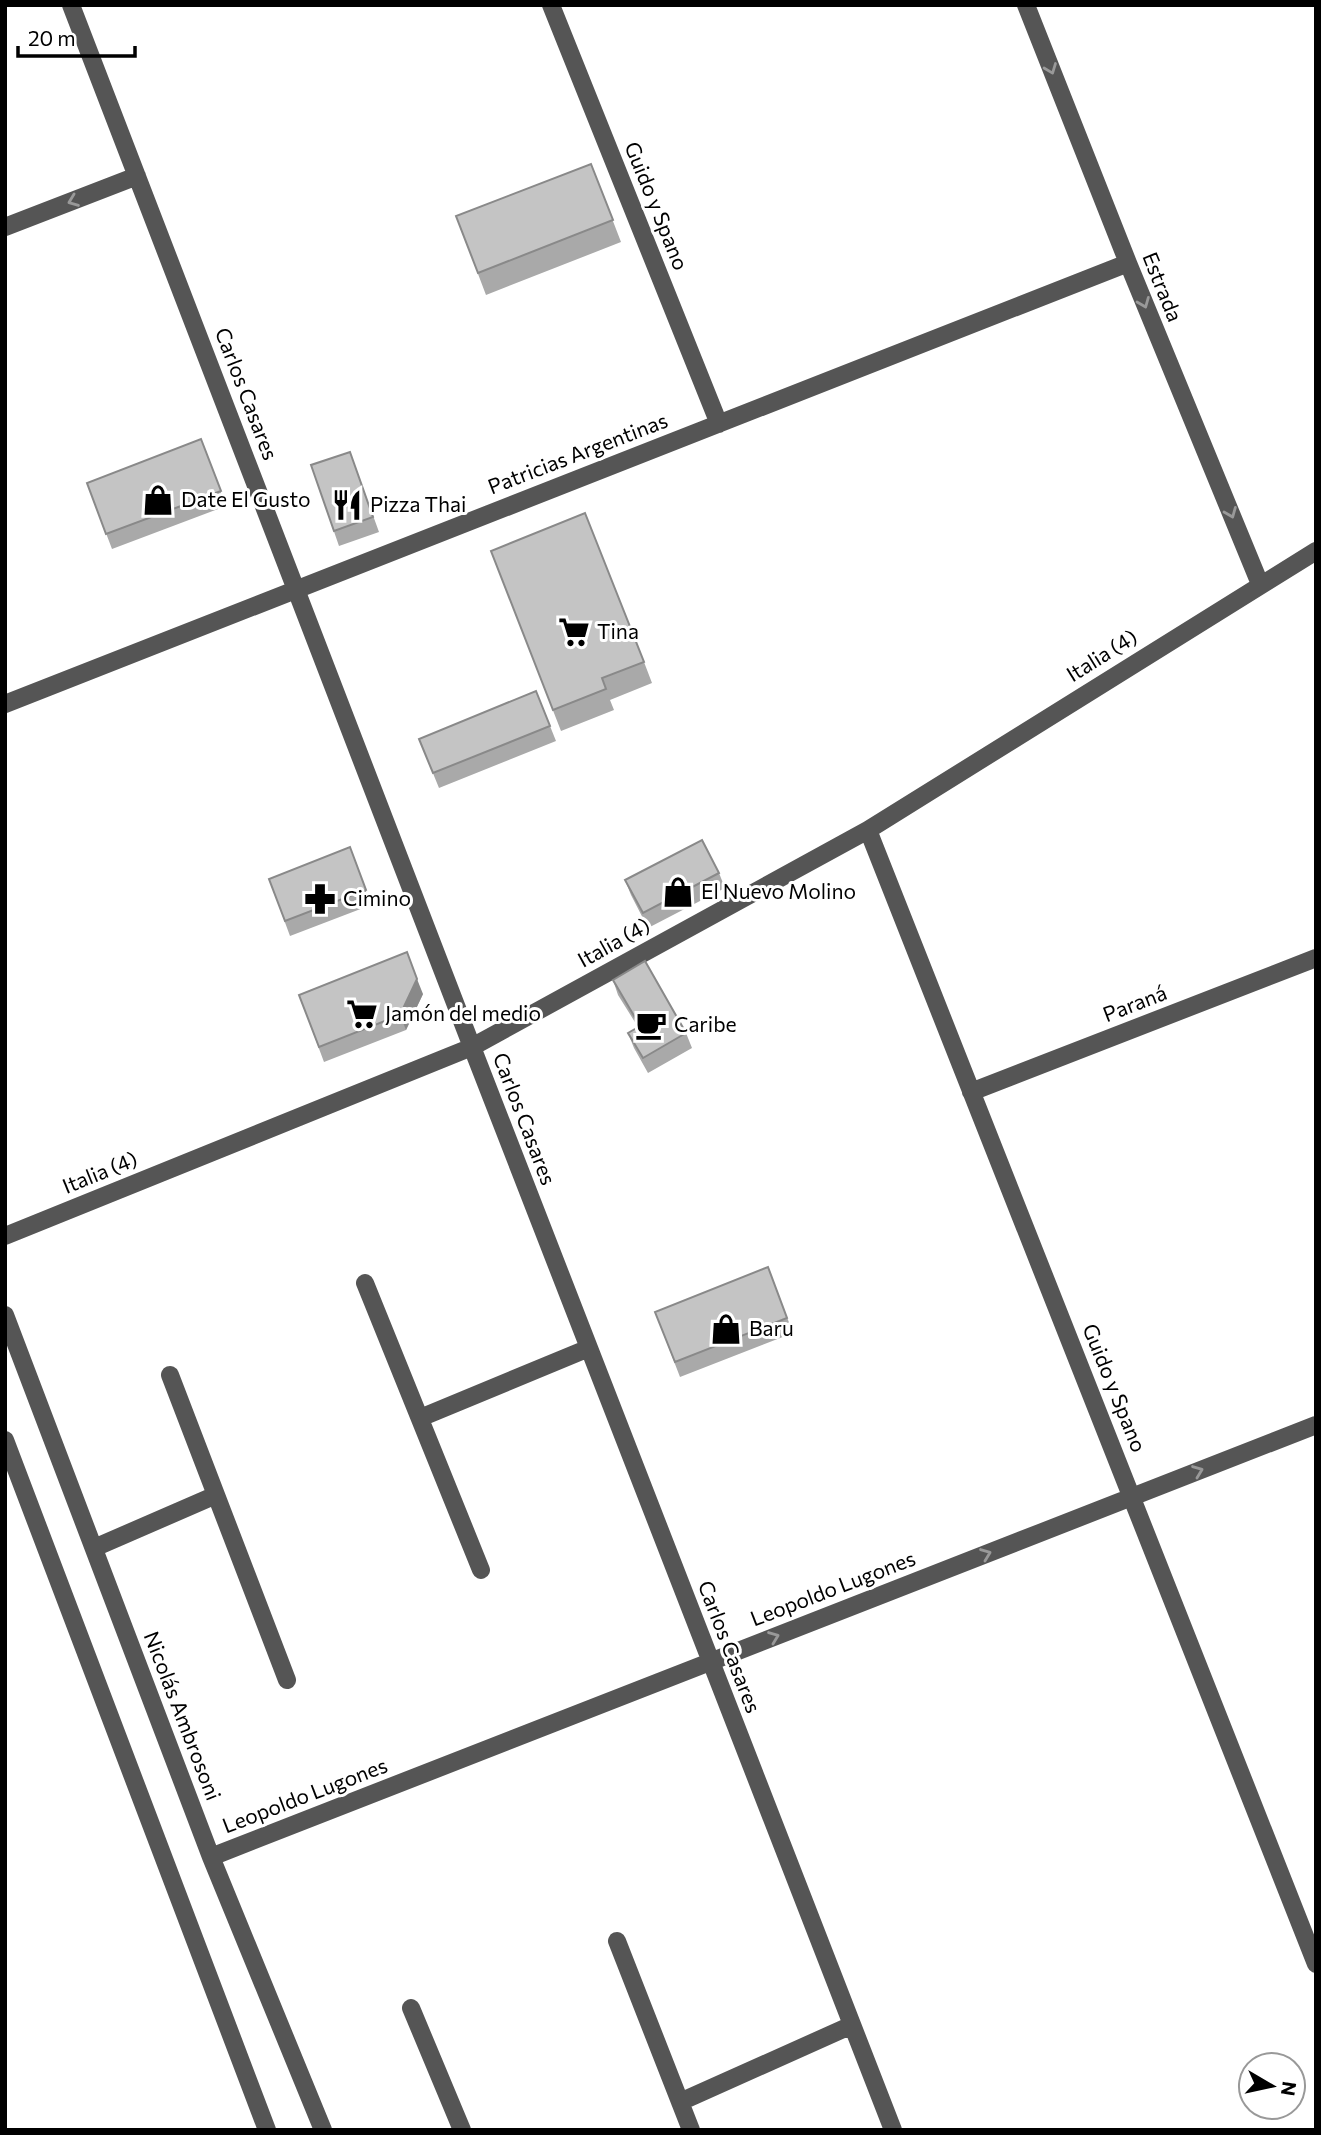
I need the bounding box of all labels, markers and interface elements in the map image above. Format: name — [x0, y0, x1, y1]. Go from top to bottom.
scale bar — [18, 14, 135, 58]
text: 20 m — [28, 25, 76, 50]
one-way arrow — [1043, 62, 1057, 74]
street label: Guido y Spano — [620, 138, 695, 273]
one-way arrow — [68, 192, 80, 206]
street label: Estrada — [1138, 248, 1189, 325]
one-way arrow — [1136, 296, 1150, 308]
street label: Carlos Casares — [211, 324, 284, 463]
street label: Patricias Argentinas — [484, 407, 671, 498]
shop icon: Date El Gusto — [141, 483, 175, 517]
place label: Date El Gusto — [181, 486, 310, 511]
restaurant icon: Pizza Thai — [330, 488, 364, 522]
place label: Pizza Thai — [370, 491, 466, 516]
one-way arrow — [1222, 507, 1236, 519]
supermarket icon: Tina — [557, 615, 591, 649]
place label: Tina — [597, 618, 639, 643]
street label: Italia (4) — [1061, 623, 1141, 686]
shop icon: El Nuevo Molino — [661, 875, 695, 909]
place label: El Nuevo Molino — [701, 878, 856, 903]
pharmacy icon: Cimino — [303, 882, 337, 916]
place label: Cimino — [343, 885, 411, 910]
street label: Italia (4) — [573, 912, 654, 972]
street label: Paraná — [1099, 979, 1170, 1026]
supermarket icon: Jamón del medio — [345, 997, 379, 1031]
place label: Jamón del medio — [385, 1000, 541, 1025]
cafe icon: Caribe — [634, 1008, 668, 1042]
place label: Caribe — [674, 1011, 737, 1036]
street label: Carlos Casares — [489, 1049, 562, 1188]
street label: Italia (4) — [58, 1145, 141, 1198]
shop icon: Baru — [709, 1312, 743, 1346]
place label: Baru — [749, 1315, 794, 1340]
street label: Guido y Spano — [1078, 1320, 1153, 1455]
one-way arrow — [1191, 1466, 1203, 1480]
street label: Leopoldo Lugones — [746, 1545, 919, 1631]
one-way arrow — [979, 1549, 991, 1563]
street label: Carlos Casares — [694, 1577, 767, 1716]
street label: Nicolás Ambrosoni — [140, 1627, 227, 1804]
one-way arrow — [767, 1631, 780, 1645]
street label: Leopoldo Lugones — [218, 1752, 391, 1838]
north arrow — [1237, 2051, 1307, 2121]
text: N — [1277, 2080, 1302, 2098]

